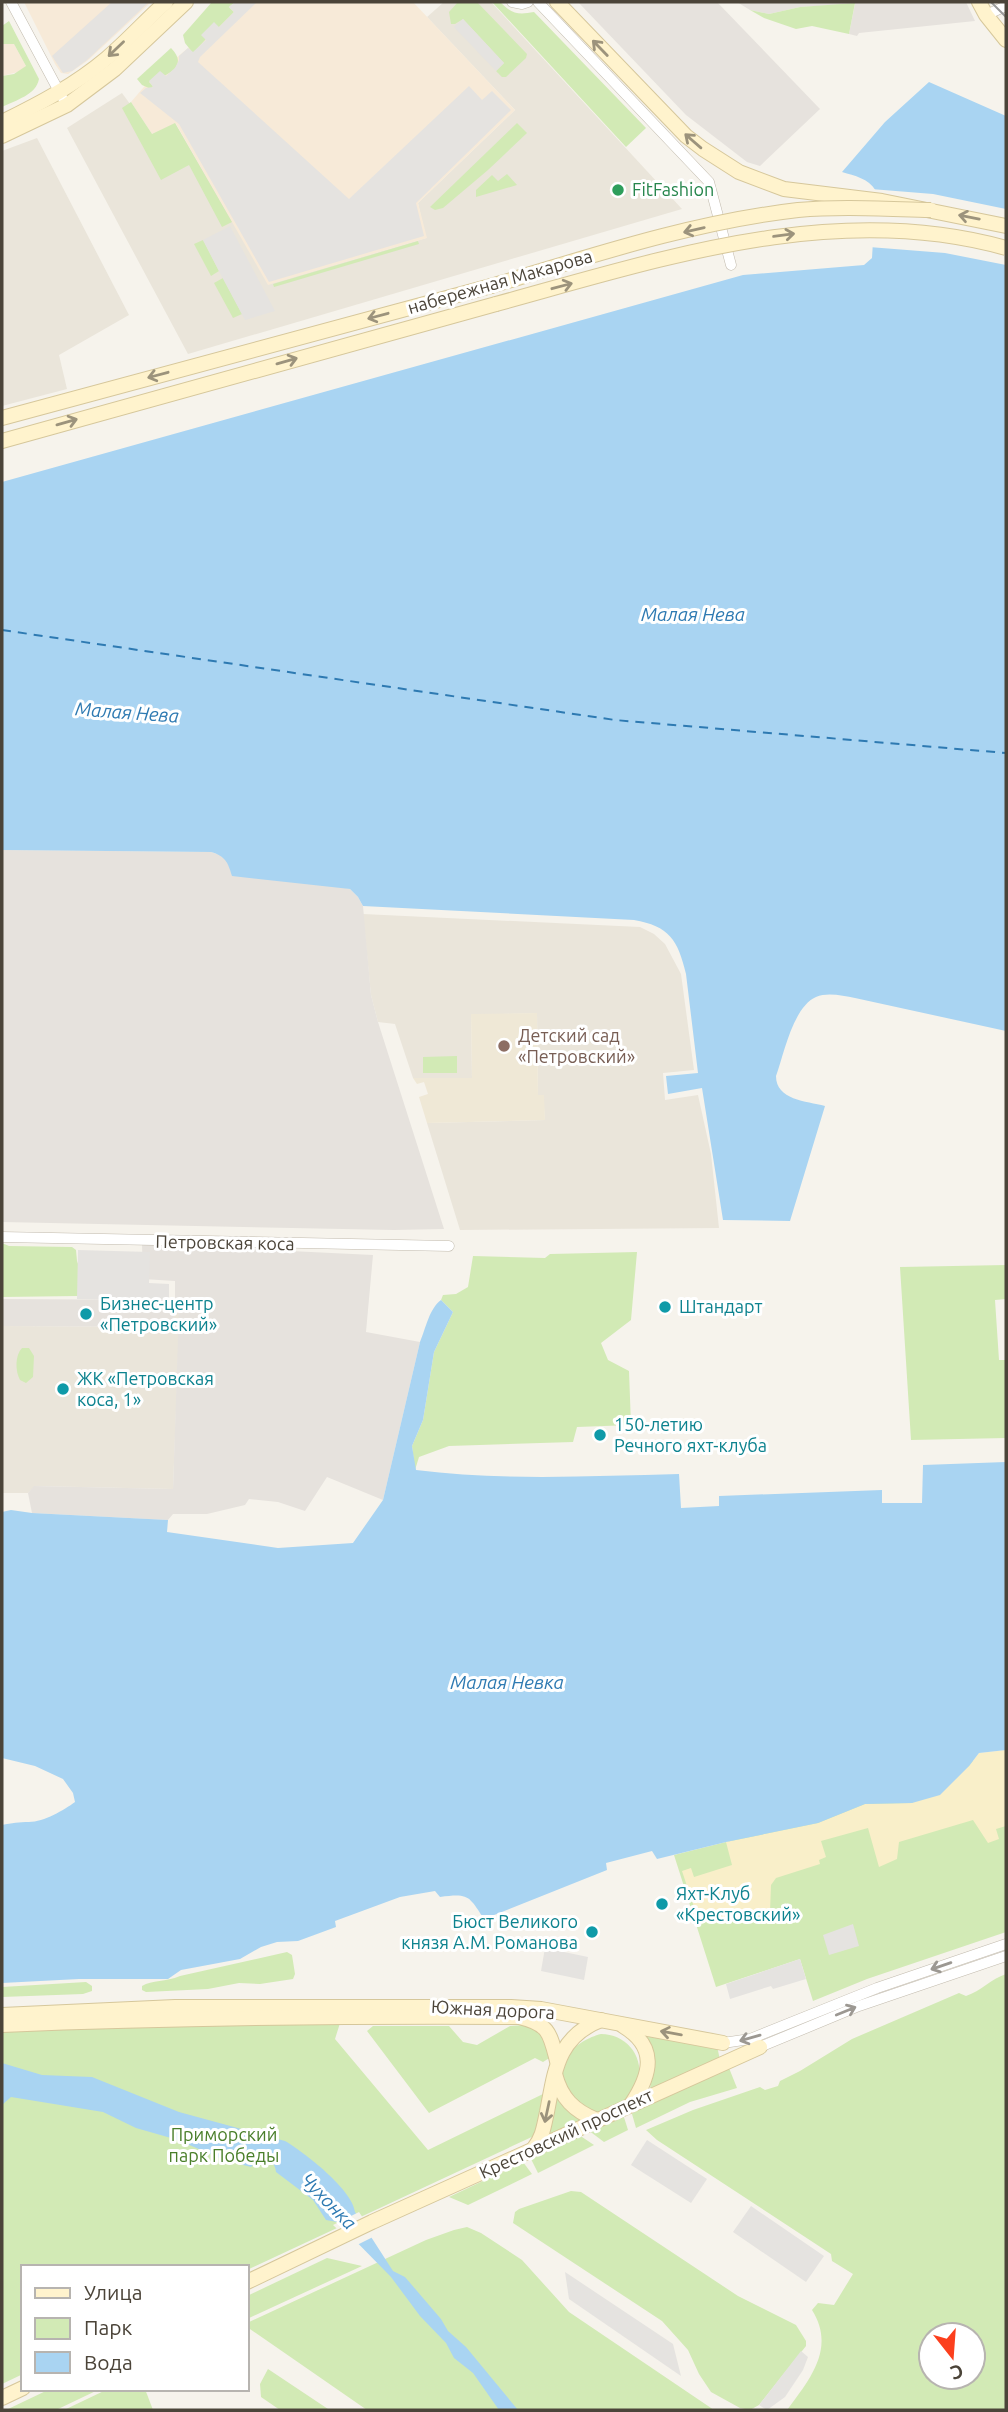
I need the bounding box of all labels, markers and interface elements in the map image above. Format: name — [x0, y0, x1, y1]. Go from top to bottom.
one-way arrow — [592, 39, 609, 56]
one-way arrow — [108, 40, 125, 57]
one-way arrow — [684, 133, 702, 149]
place label: FitFashion — [632, 179, 714, 199]
marker: FitFashion — [610, 182, 626, 198]
one-way arrow — [958, 210, 981, 223]
one-way arrow — [683, 224, 705, 237]
one-way arrow — [772, 229, 794, 242]
street label: набережная Макарова — [405, 245, 594, 317]
one-way arrow — [551, 278, 573, 291]
one-way arrow — [367, 310, 389, 323]
one-way arrow — [275, 353, 297, 366]
one-way arrow — [147, 370, 169, 383]
one-way arrow — [56, 415, 78, 428]
water label: Малая Нева — [641, 603, 745, 625]
water label: Малая Нева — [74, 697, 180, 727]
place label: Детский сад «Петровский» — [518, 1025, 635, 1066]
marker: Детский сад «Петровский» — [496, 1038, 512, 1054]
street label: Петровская коса — [155, 1231, 295, 1253]
place label: Бизнес-центр «Петровский» — [100, 1293, 217, 1334]
place label: Штандарт — [679, 1296, 763, 1316]
marker: Штандарт — [657, 1299, 673, 1315]
marker: Бизнес-центр «Петровский» — [78, 1306, 94, 1322]
place label: ЖК «Петровская коса, 1» — [77, 1368, 214, 1409]
marker: ЖК «Петровская коса, 1» — [55, 1381, 71, 1397]
place label: 150-летию Речного яхт-клуба — [614, 1414, 767, 1455]
marker: 150-летию Речного яхт-клуба — [592, 1427, 608, 1443]
water label: Малая Невка — [450, 1671, 564, 1693]
place label: Яхт-Клуб «Крестовский» — [676, 1883, 800, 1924]
marker: Яхт-Клуб «Крестовский» — [654, 1896, 670, 1912]
place label: Бюст Великого князя А.М. Романова — [401, 1911, 578, 1952]
marker: Бюст Великого князя А.М. Романова — [584, 1924, 600, 1940]
one-way arrow — [931, 1961, 953, 1973]
street label: Южная дорога — [431, 1996, 555, 2022]
one-way arrow — [834, 2004, 856, 2017]
one-way arrow — [660, 2026, 683, 2039]
one-way arrow — [739, 2032, 761, 2045]
street label: Крестовский проспект — [476, 2084, 655, 2182]
one-way arrow — [539, 2100, 553, 2123]
park label: Приморский парк Победы — [169, 2124, 279, 2165]
water label: Чухонка — [297, 2168, 361, 2234]
legend — [21, 2265, 248, 2391]
text: Улица — [84, 2280, 142, 2304]
text: Парк — [84, 2315, 133, 2339]
north arrow — [917, 2321, 987, 2391]
text: Вода — [84, 2350, 133, 2374]
text: С — [948, 2360, 966, 2385]

